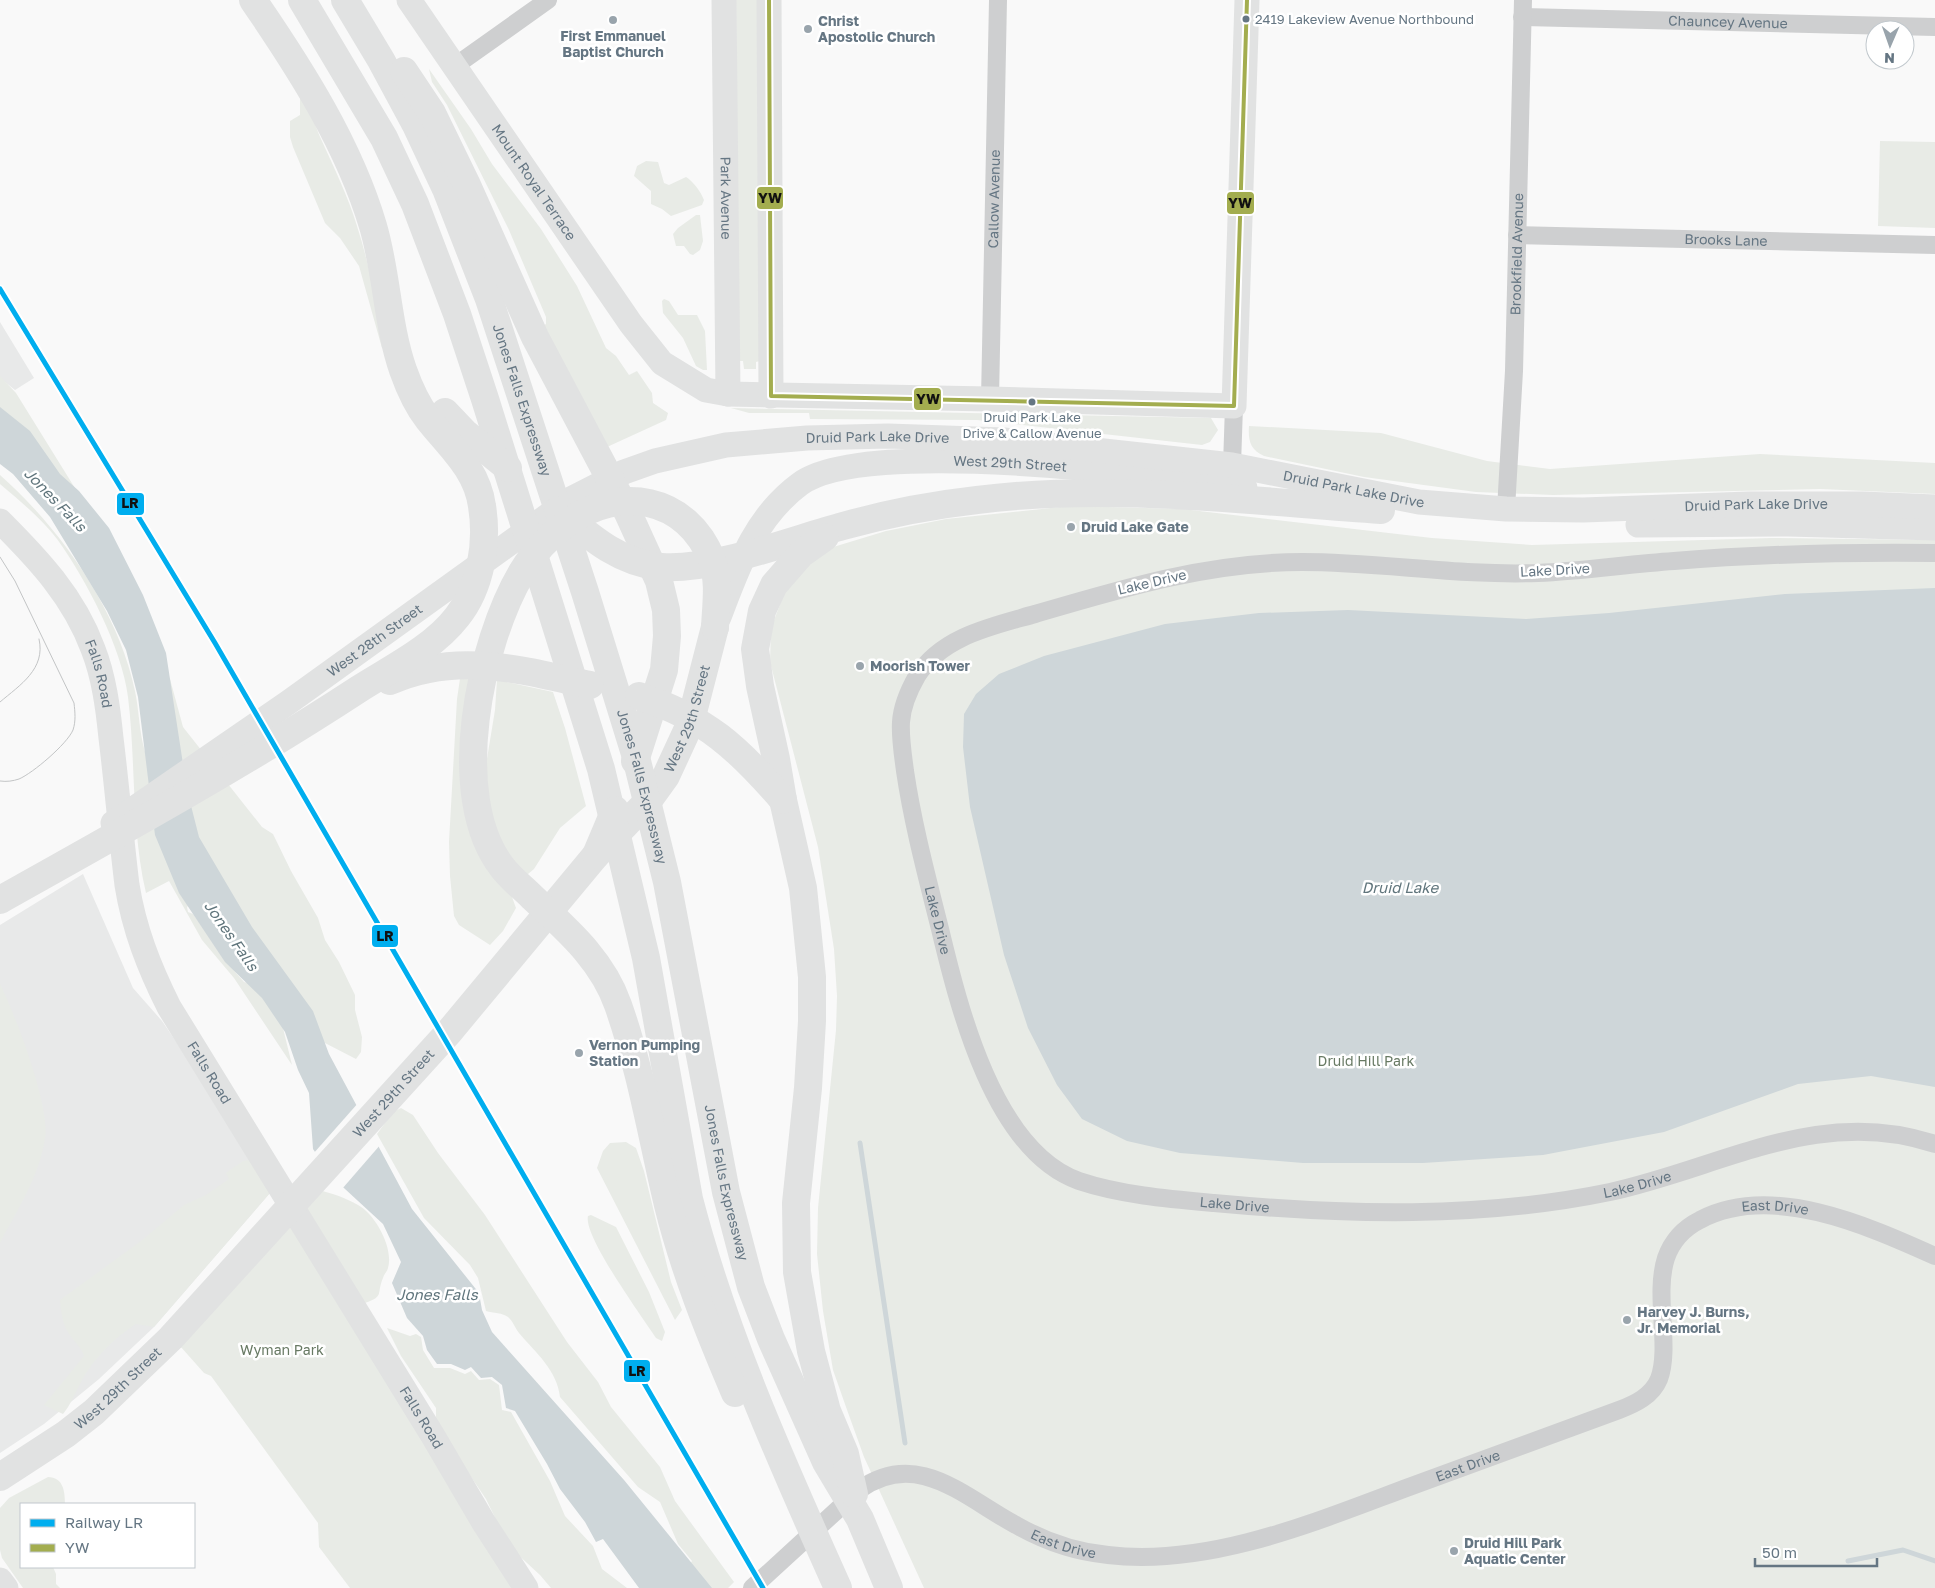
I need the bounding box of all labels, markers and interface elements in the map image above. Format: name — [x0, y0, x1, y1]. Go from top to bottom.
place label: 2419 Lakeview Avenue Northbound — [1255, 11, 1474, 27]
place label: Christ Apostolic Church — [818, 12, 935, 45]
street label: Chauncey Avenue — [1668, 12, 1788, 31]
marker: First Emmanuel Baptist Church — [607, 14, 619, 26]
marker: 2419 Lakeview Avenue Northbound — [1241, 14, 1251, 24]
north arrow — [1865, 20, 1915, 70]
marker: Christ Apostolic Church — [802, 23, 814, 35]
place label: First Emmanuel Baptist Church — [560, 27, 666, 60]
text: N — [1884, 50, 1895, 67]
street label: Mount Royal Terrace — [488, 121, 580, 244]
street label: Callow Avenue — [984, 149, 1003, 249]
street label: Park Avenue — [718, 156, 735, 240]
line badge: YW — [756, 186, 784, 210]
text: YW — [758, 189, 782, 206]
line badge: YW — [1226, 191, 1255, 215]
street label: Brookfield Avenue — [1506, 193, 1526, 316]
text: YW — [1228, 194, 1252, 211]
street label: Brooks Lane — [1684, 230, 1768, 249]
street label: Jones Falls Expressway — [490, 322, 556, 479]
line badge: YW — [913, 387, 942, 411]
text: YW — [916, 390, 940, 407]
marker: Druid Park Lake Drive & Callow Avenue — [1027, 397, 1037, 407]
place label: Druid Park Lake Drive & Callow Avenue — [962, 409, 1102, 441]
street label: Druid Park Lake Drive — [805, 427, 950, 446]
street label: West 29th Street — [953, 452, 1068, 475]
water label: Jones Falls — [21, 464, 91, 536]
street label: Druid Park Lake Drive — [1282, 466, 1425, 510]
line badge: LR — [116, 492, 145, 516]
text: LR — [121, 494, 139, 511]
street label: Druid Park Lake Drive — [1684, 495, 1828, 514]
place label: Druid Lake Gate — [1081, 518, 1189, 535]
marker: Druid Lake Gate — [1065, 521, 1077, 533]
street label: Lake Drive — [1520, 559, 1590, 580]
street label: Lake Drive — [1116, 565, 1188, 598]
street label: West 28th Street — [323, 600, 425, 680]
street label: Falls Road — [82, 637, 116, 709]
place label: Moorish Tower — [870, 657, 970, 674]
marker: Moorish Tower — [854, 660, 866, 672]
street label: West 29th Street — [660, 663, 713, 775]
street label: Jones Falls Expressway — [614, 707, 671, 866]
water label: Druid Lake — [1362, 878, 1440, 896]
street label: Lake Drive — [922, 884, 955, 956]
water label: Jones Falls — [201, 897, 263, 975]
line badge: LR — [371, 924, 399, 948]
text: LR — [376, 927, 394, 944]
place label: Vernon Pumping Station — [589, 1036, 700, 1069]
street label: Falls Road — [184, 1038, 235, 1107]
street label: West 29th Street — [349, 1045, 437, 1140]
marker: Vernon Pumping Station — [573, 1047, 585, 1059]
park label: Druid Hill Park — [1318, 1052, 1414, 1069]
street label: Jones Falls Expressway — [702, 1103, 753, 1263]
street label: Lake Drive — [1601, 1167, 1673, 1201]
street label: Lake Drive — [1199, 1193, 1270, 1216]
street label: East Drive — [1740, 1196, 1810, 1218]
water label: Jones Falls — [396, 1285, 479, 1303]
place label: Harvey J. Burns, Jr. Memorial — [1637, 1303, 1750, 1336]
marker: Harvey J. Burns, Jr. Memorial — [1621, 1314, 1633, 1326]
park label: Wyman Park — [240, 1341, 324, 1358]
street label: West 29th Street — [70, 1343, 165, 1433]
line badge: LR — [623, 1359, 651, 1383]
text: LR — [628, 1362, 646, 1379]
street label: Falls Road — [396, 1383, 448, 1452]
street label: East Drive — [1433, 1446, 1502, 1485]
legend — [20, 1503, 195, 1568]
text: Railway LR — [65, 1513, 143, 1531]
street label: East Drive — [1028, 1525, 1098, 1561]
place label: Druid Hill Park Aquatic Center — [1464, 1534, 1566, 1567]
scale bar — [1755, 1536, 1878, 1568]
text: YW — [65, 1538, 89, 1556]
text: 50 m — [1762, 1543, 1797, 1561]
marker: Druid Hill Park Aquatic Center — [1448, 1545, 1460, 1557]

